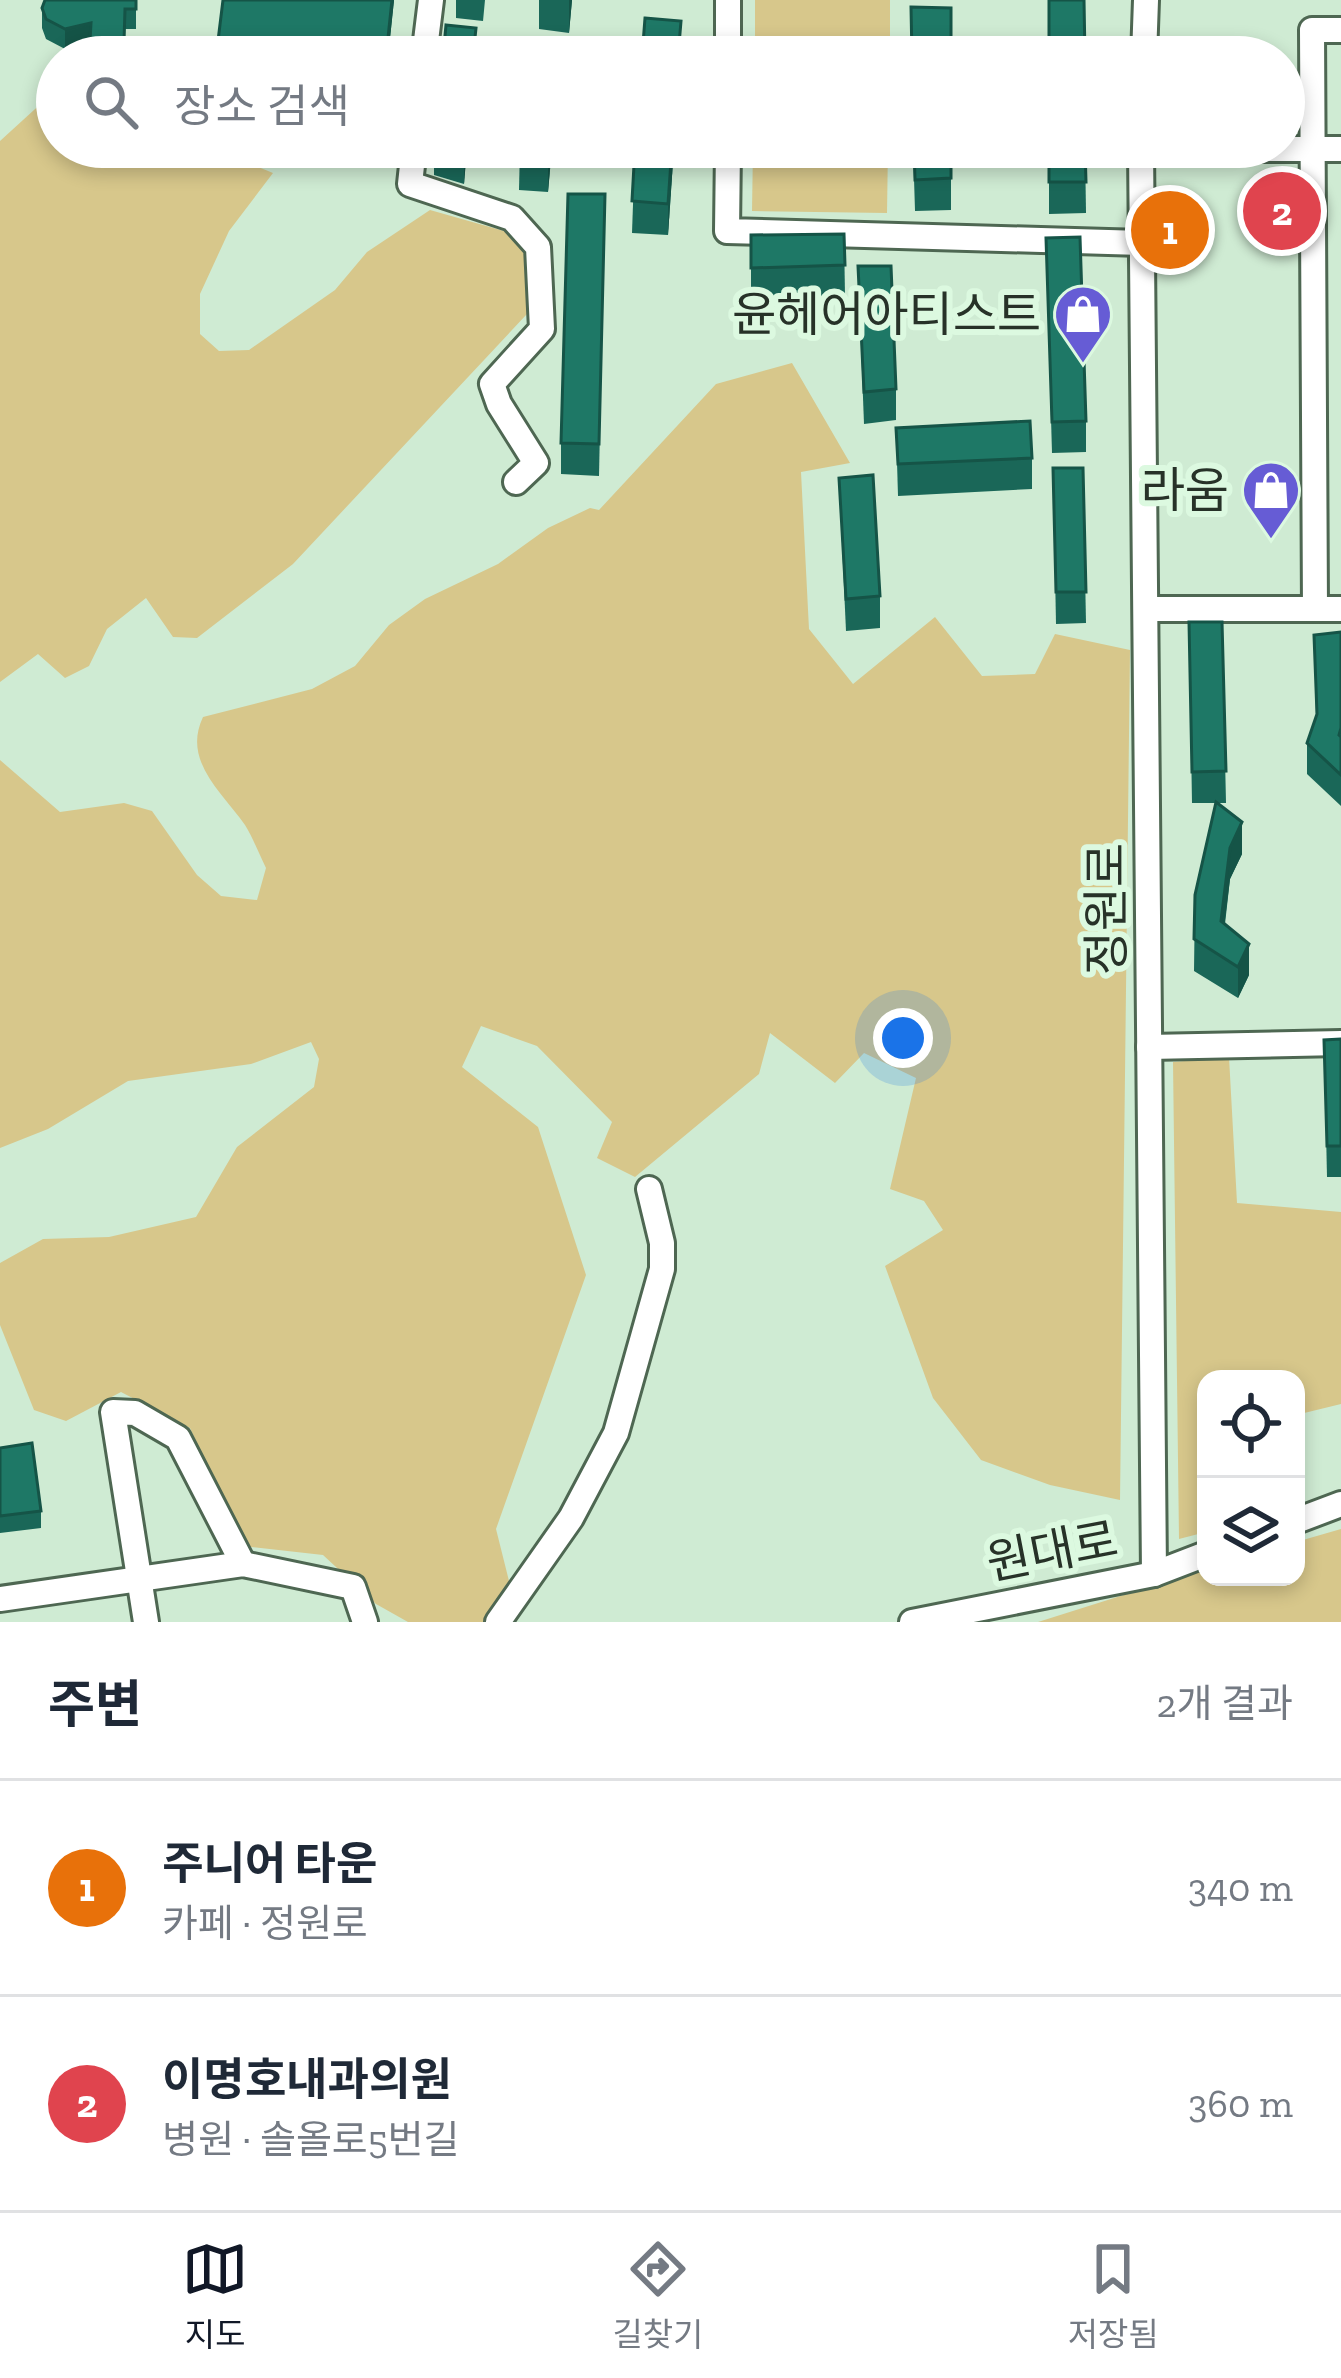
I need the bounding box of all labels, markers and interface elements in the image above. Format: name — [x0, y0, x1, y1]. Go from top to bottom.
search box — [36, 36, 1305, 168]
icon: search — [78, 69, 144, 135]
text: 장소 검색 — [174, 80, 350, 134]
pin: 2 — [1243, 166, 1321, 256]
pin: 1 — [1131, 185, 1209, 275]
shop icon: 윤헤어아티스트 — [1052, 283, 1114, 365]
place label: 윤헤어아티스트 — [732, 286, 1041, 343]
shop icon: 라움 — [1240, 459, 1302, 541]
place label: 라움 — [1141, 462, 1229, 519]
street label: 정원로 — [1078, 843, 1135, 975]
your location — [873, 1008, 933, 1068]
map controls — [1197, 1370, 1305, 1586]
button: locate — [1197, 1370, 1305, 1478]
button: layers — [1197, 1478, 1305, 1586]
street label: 원대로 — [982, 1510, 1122, 1592]
text: 주변 — [48, 1674, 142, 1735]
text: 2개 결과 — [1156, 1680, 1293, 1727]
text: 주니어 타운 — [162, 1837, 377, 1891]
text: 1 — [79, 1864, 95, 1911]
text: 340 m — [1188, 1864, 1293, 1911]
text: 카페 · 정원로 — [162, 1900, 368, 1947]
text: 이명호내과의원 — [162, 2053, 452, 2107]
text: 2 — [77, 2080, 97, 2127]
text: 360 m — [1188, 2080, 1293, 2127]
text: 병원 · 솔올로5번길 — [162, 2116, 459, 2163]
tab: 지도 — [182, 2236, 248, 2356]
tab: 길찾기 — [612, 2236, 703, 2356]
tab: 저장됨 — [1068, 2236, 1159, 2356]

